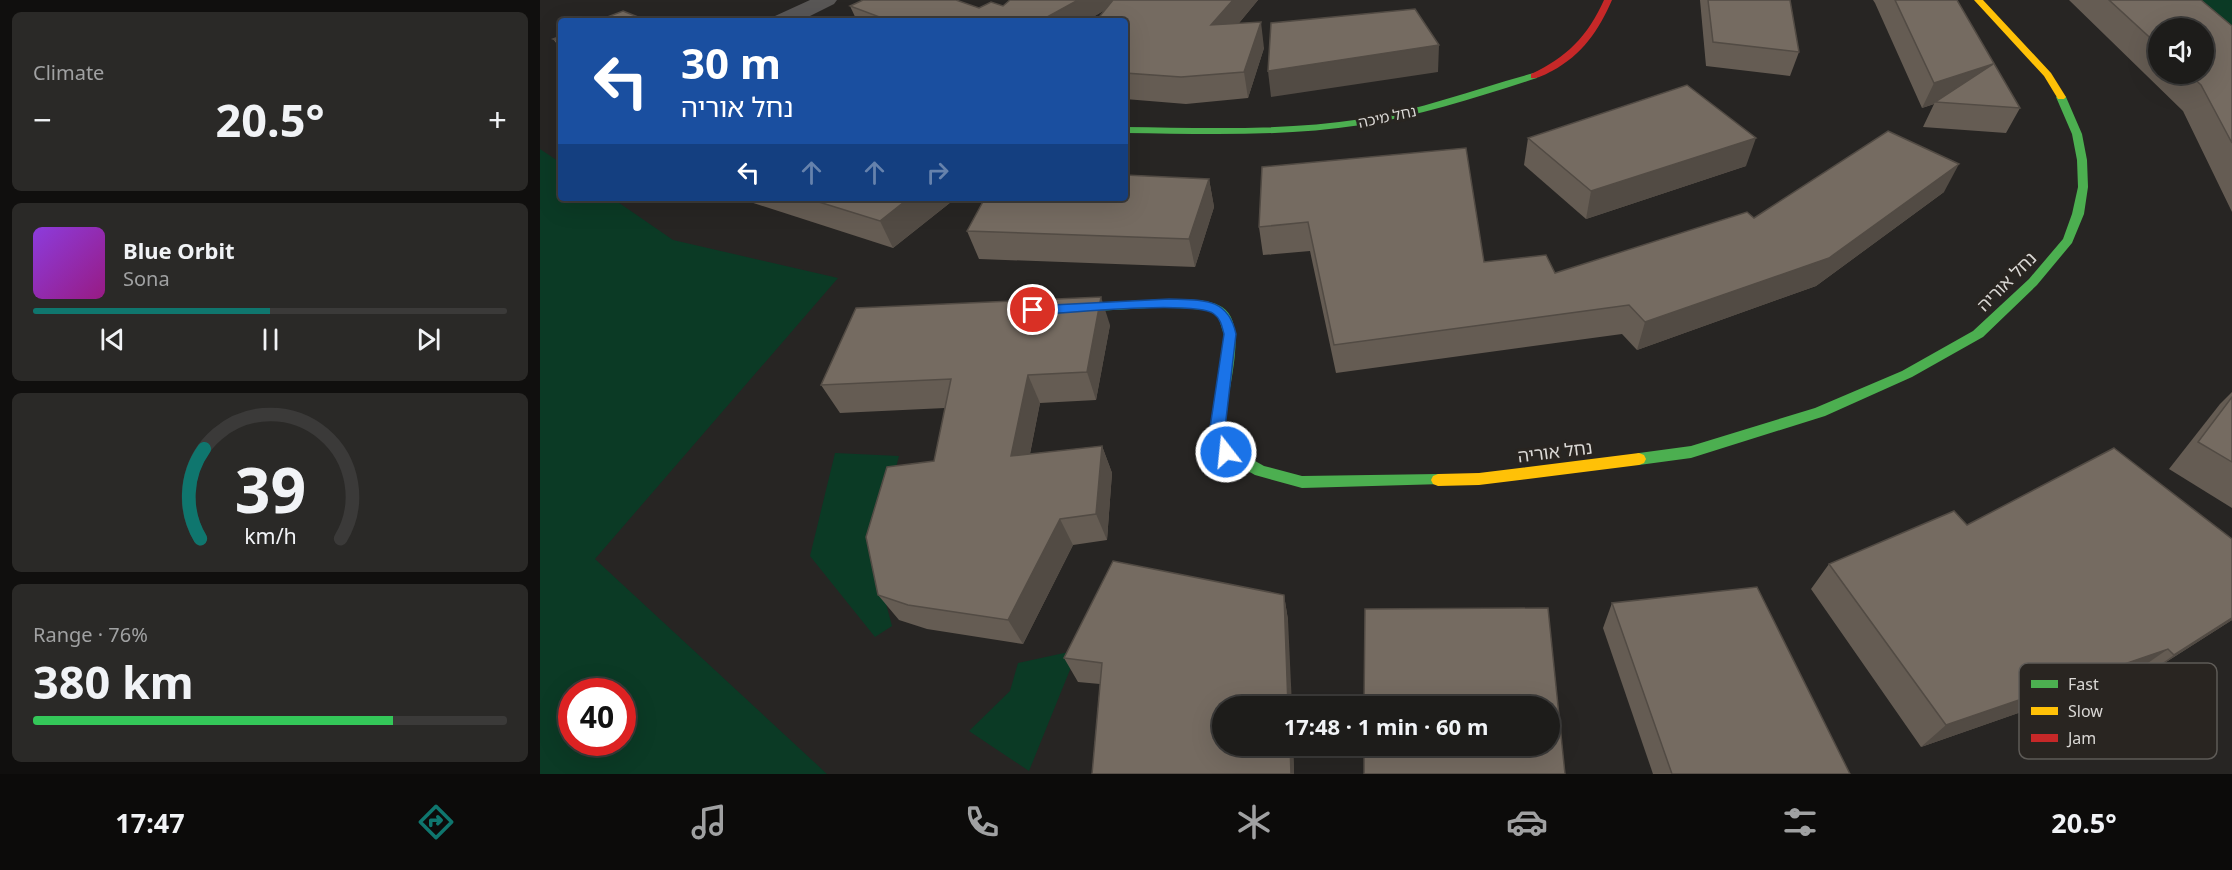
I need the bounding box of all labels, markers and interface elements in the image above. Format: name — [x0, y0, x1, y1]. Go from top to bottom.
map controls — [2148, 18, 2214, 84]
button: sound — [2148, 18, 2214, 84]
text: 30 m — [681, 34, 781, 91]
icon: left — [582, 42, 660, 120]
text: Climate — [33, 59, 104, 86]
text: נחל אוריה — [681, 88, 794, 125]
text: 20.5° — [216, 89, 324, 150]
text: − — [33, 97, 52, 142]
text: + — [488, 97, 507, 142]
street label: נחל מיכה — [1356, 100, 1418, 132]
icon: left — [732, 156, 765, 189]
icon: ahead — [795, 156, 828, 189]
icon: ahead — [858, 156, 891, 189]
icon: right — [921, 156, 954, 189]
text: Blue Orbit — [123, 235, 235, 265]
street label: נחל אוריה — [1971, 246, 2041, 316]
text: Sona — [123, 265, 170, 292]
pin — [1007, 284, 1058, 335]
icon: arrive — [1016, 293, 1049, 326]
icon: previous — [96, 323, 129, 356]
icon: pause — [254, 323, 287, 356]
icon: next — [412, 323, 445, 356]
position arrow — [1194, 420, 1258, 484]
street label: נחל אוריה — [1516, 435, 1594, 467]
text: 39 — [234, 446, 306, 531]
text: km/h — [244, 522, 296, 551]
text: Range · 76% — [33, 621, 148, 648]
text: 380 km — [33, 651, 194, 712]
legend — [2019, 663, 2217, 759]
text: Fast — [2068, 673, 2099, 695]
speed limit sign: 40 — [558, 678, 636, 756]
text: Slow — [2068, 700, 2103, 722]
text: 17:48 · 1 min · 60 m — [1284, 711, 1488, 741]
text: Jam — [2066, 727, 2096, 749]
icon: directions — [415, 801, 457, 843]
icon: music — [688, 801, 730, 843]
icon: phone — [961, 801, 1003, 843]
icon: climate — [1233, 801, 1275, 843]
icon: car — [1506, 801, 1548, 843]
icon: filters — [1779, 801, 1821, 843]
text: 17:47 — [115, 804, 185, 841]
text: 20.5° — [2051, 804, 2117, 841]

